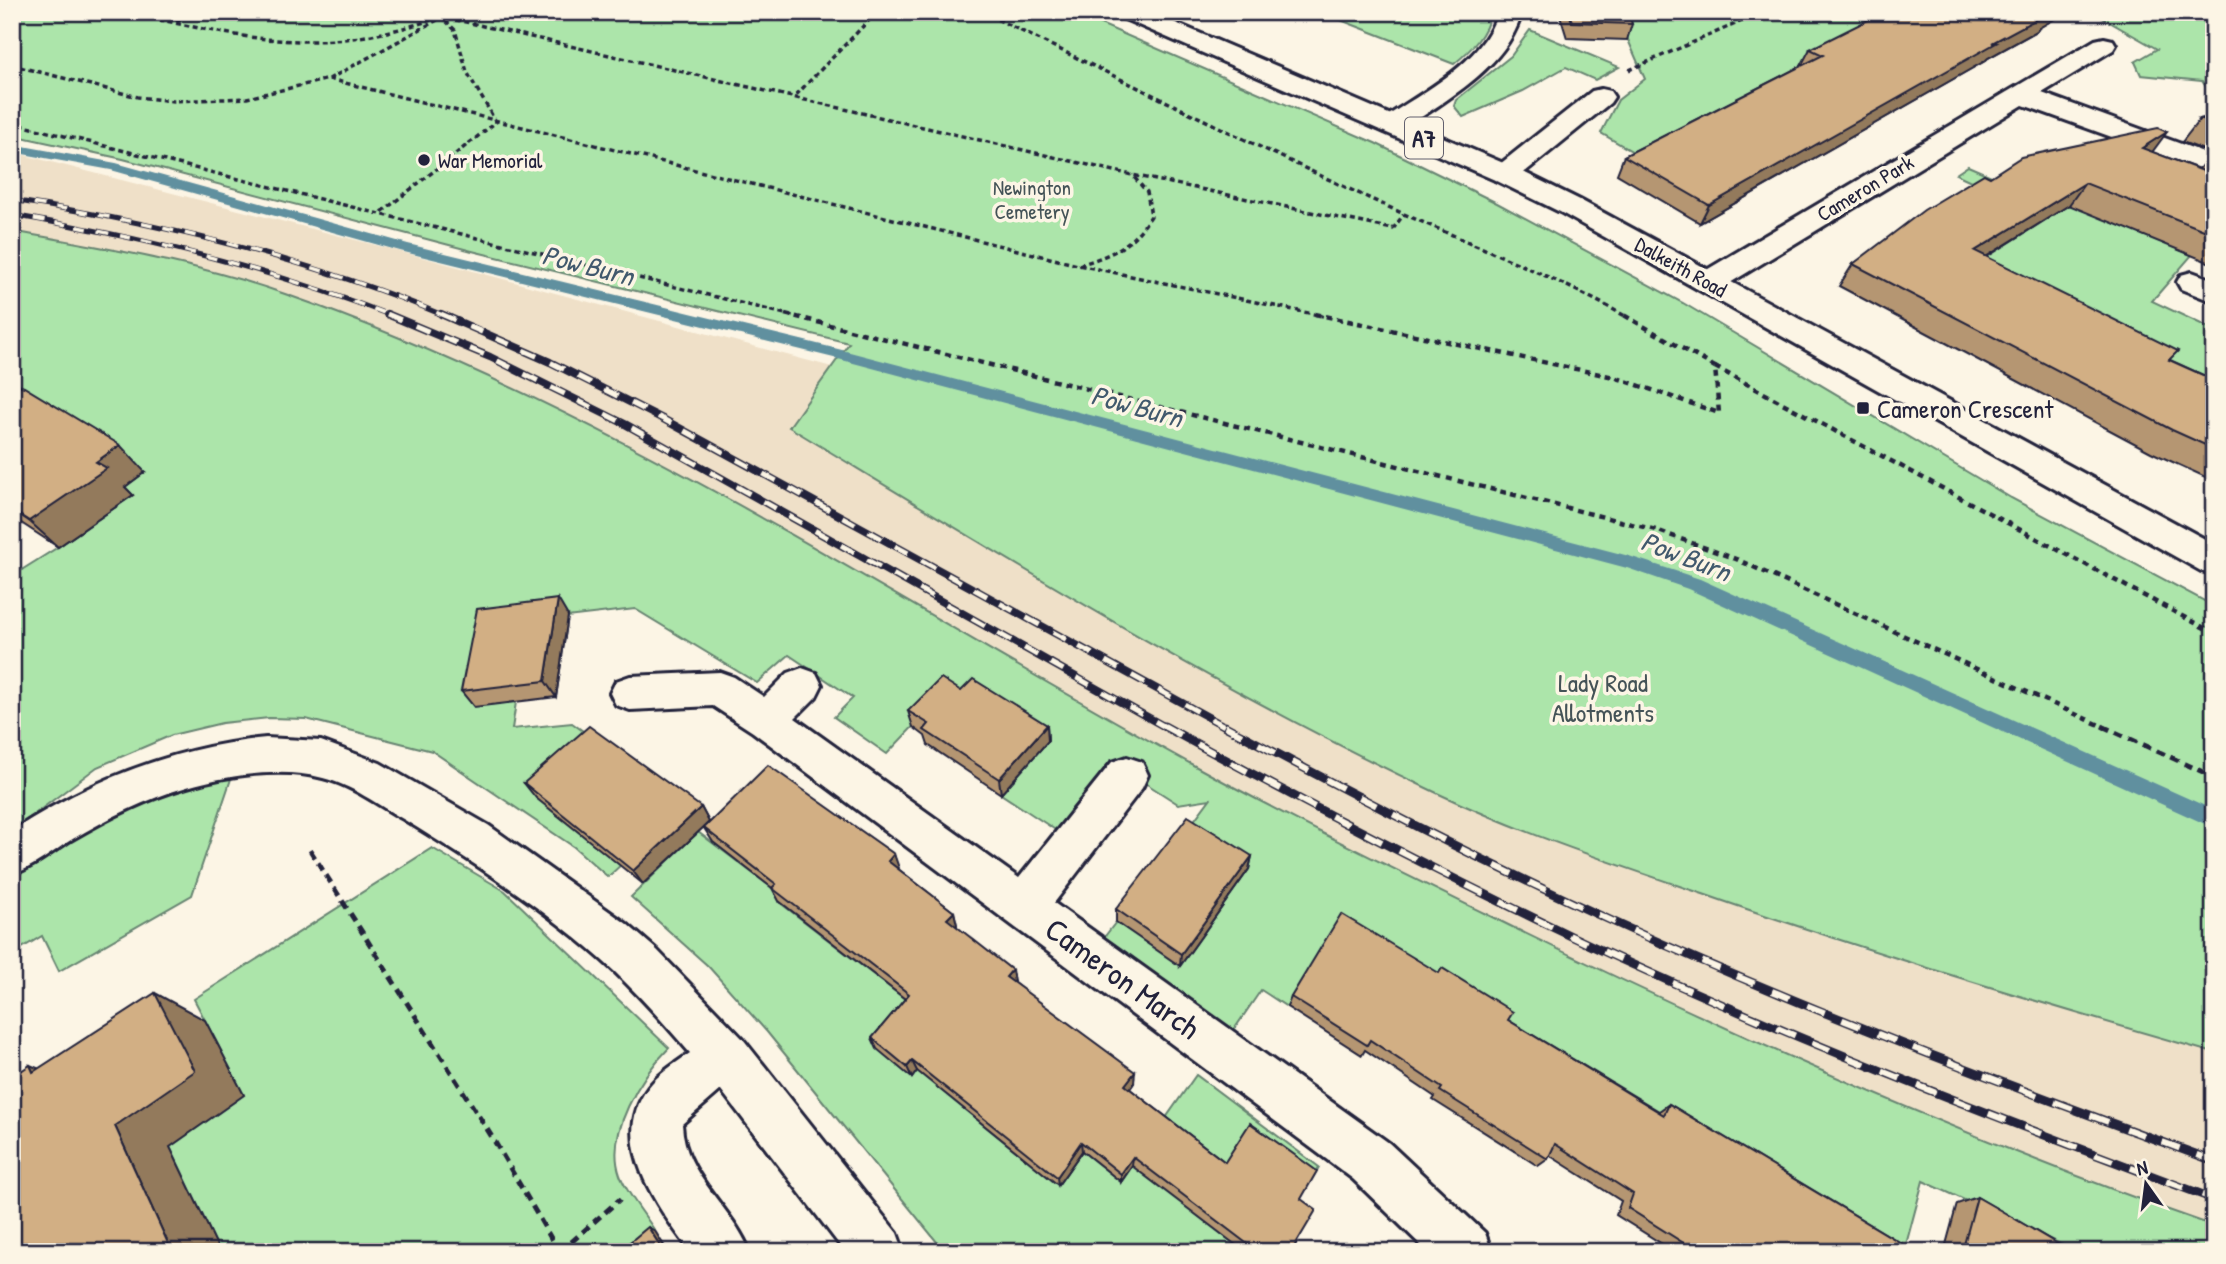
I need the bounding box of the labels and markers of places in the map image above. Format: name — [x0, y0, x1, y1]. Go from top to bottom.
place label: War Memorial — [438, 146, 543, 175]
marker: War Memorial — [416, 152, 432, 168]
place label: Cameron Crescent — [1877, 391, 2054, 426]
marker: Cameron Crescent — [1855, 400, 1871, 416]

